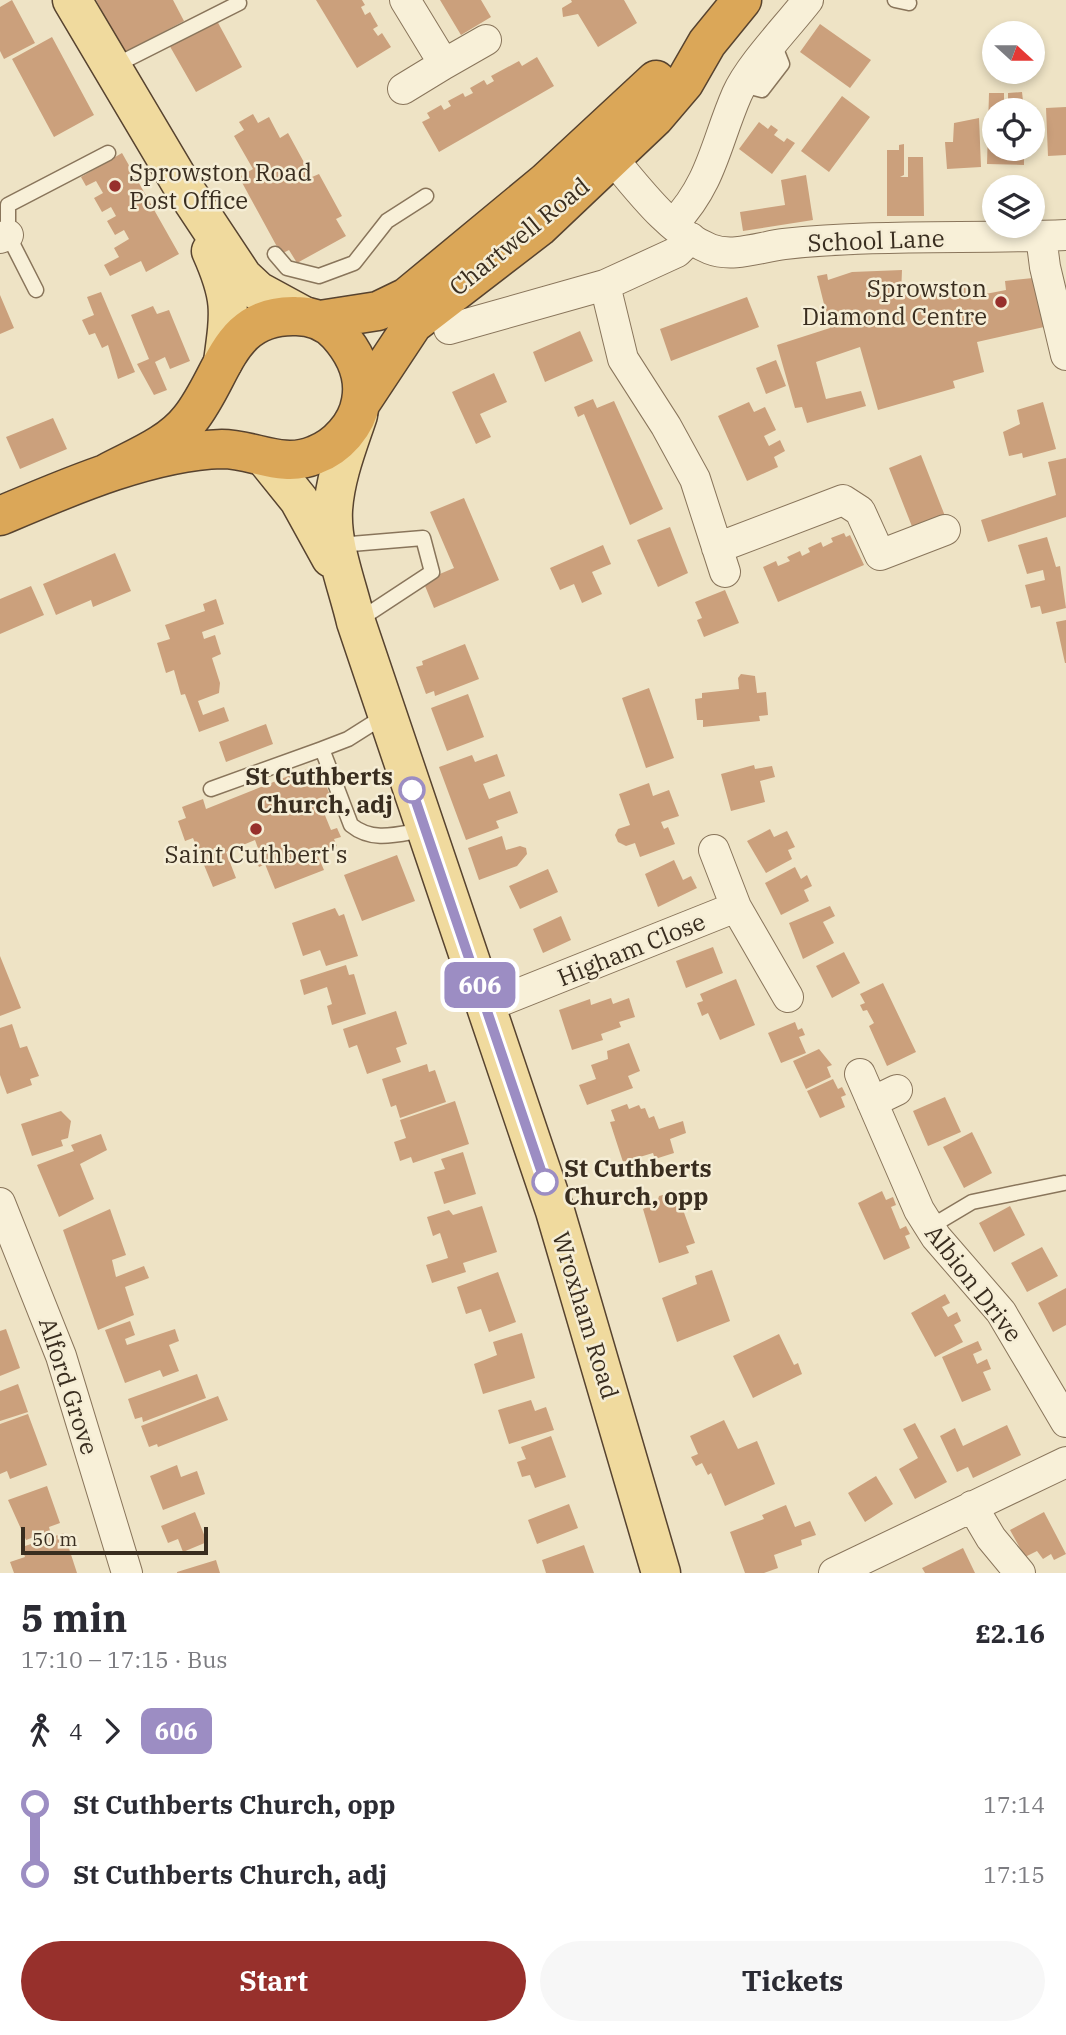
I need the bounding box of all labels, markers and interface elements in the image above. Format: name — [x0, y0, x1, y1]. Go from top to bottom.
north arrow — [982, 21, 1045, 84]
map controls — [982, 21, 1045, 238]
button: locate — [982, 98, 1045, 161]
place label: Sprowston Road Post Office — [129, 156, 312, 216]
street label: Chartwell Road — [442, 170, 596, 302]
button: layers — [982, 175, 1045, 238]
marker: Sprowston Road Post Office — [107, 178, 123, 194]
street label: School Lane — [807, 222, 945, 258]
place label: Sprowston Diamond Centre — [802, 272, 987, 332]
marker: Sprowston Diamond Centre — [993, 294, 1009, 310]
place label: St Cuthberts Church, adj — [245, 760, 393, 820]
marker: St Cuthberts Church, adj — [399, 777, 425, 803]
marker: Saint Cuthbert's — [248, 821, 264, 837]
place label: Saint Cuthbert's — [165, 838, 347, 870]
street label: Higham Close — [552, 905, 710, 993]
line badge: 606 — [440, 962, 520, 1008]
text: 606 — [458, 969, 502, 1001]
place label: St Cuthberts Church, opp — [564, 1152, 712, 1212]
marker: St Cuthberts Church, opp — [532, 1169, 558, 1195]
street label: Albion Drive — [918, 1218, 1030, 1348]
street label: Wroxham Road — [545, 1227, 627, 1403]
street label: Alford Grove — [32, 1313, 106, 1459]
scale bar — [21, 1524, 208, 1556]
text: 50 m — [32, 1527, 77, 1551]
text: 5 min — [21, 1593, 127, 1642]
text: £2.16 — [975, 1616, 1045, 1650]
text: 17:10 – 17:15 · Bus — [21, 1644, 228, 1674]
icon: walk — [21, 1712, 59, 1750]
icon: forward — [93, 1712, 131, 1750]
text: 606 — [155, 1715, 198, 1747]
text: 4 — [69, 1716, 83, 1746]
text: St Cuthberts Church, opp — [73, 1787, 395, 1821]
text: 17:14 — [983, 1789, 1045, 1819]
text: St Cuthberts Church, adj — [73, 1857, 387, 1891]
text: 17:15 — [983, 1859, 1045, 1889]
button: Start — [21, 1941, 526, 2021]
button: Tickets — [540, 1941, 1045, 2021]

